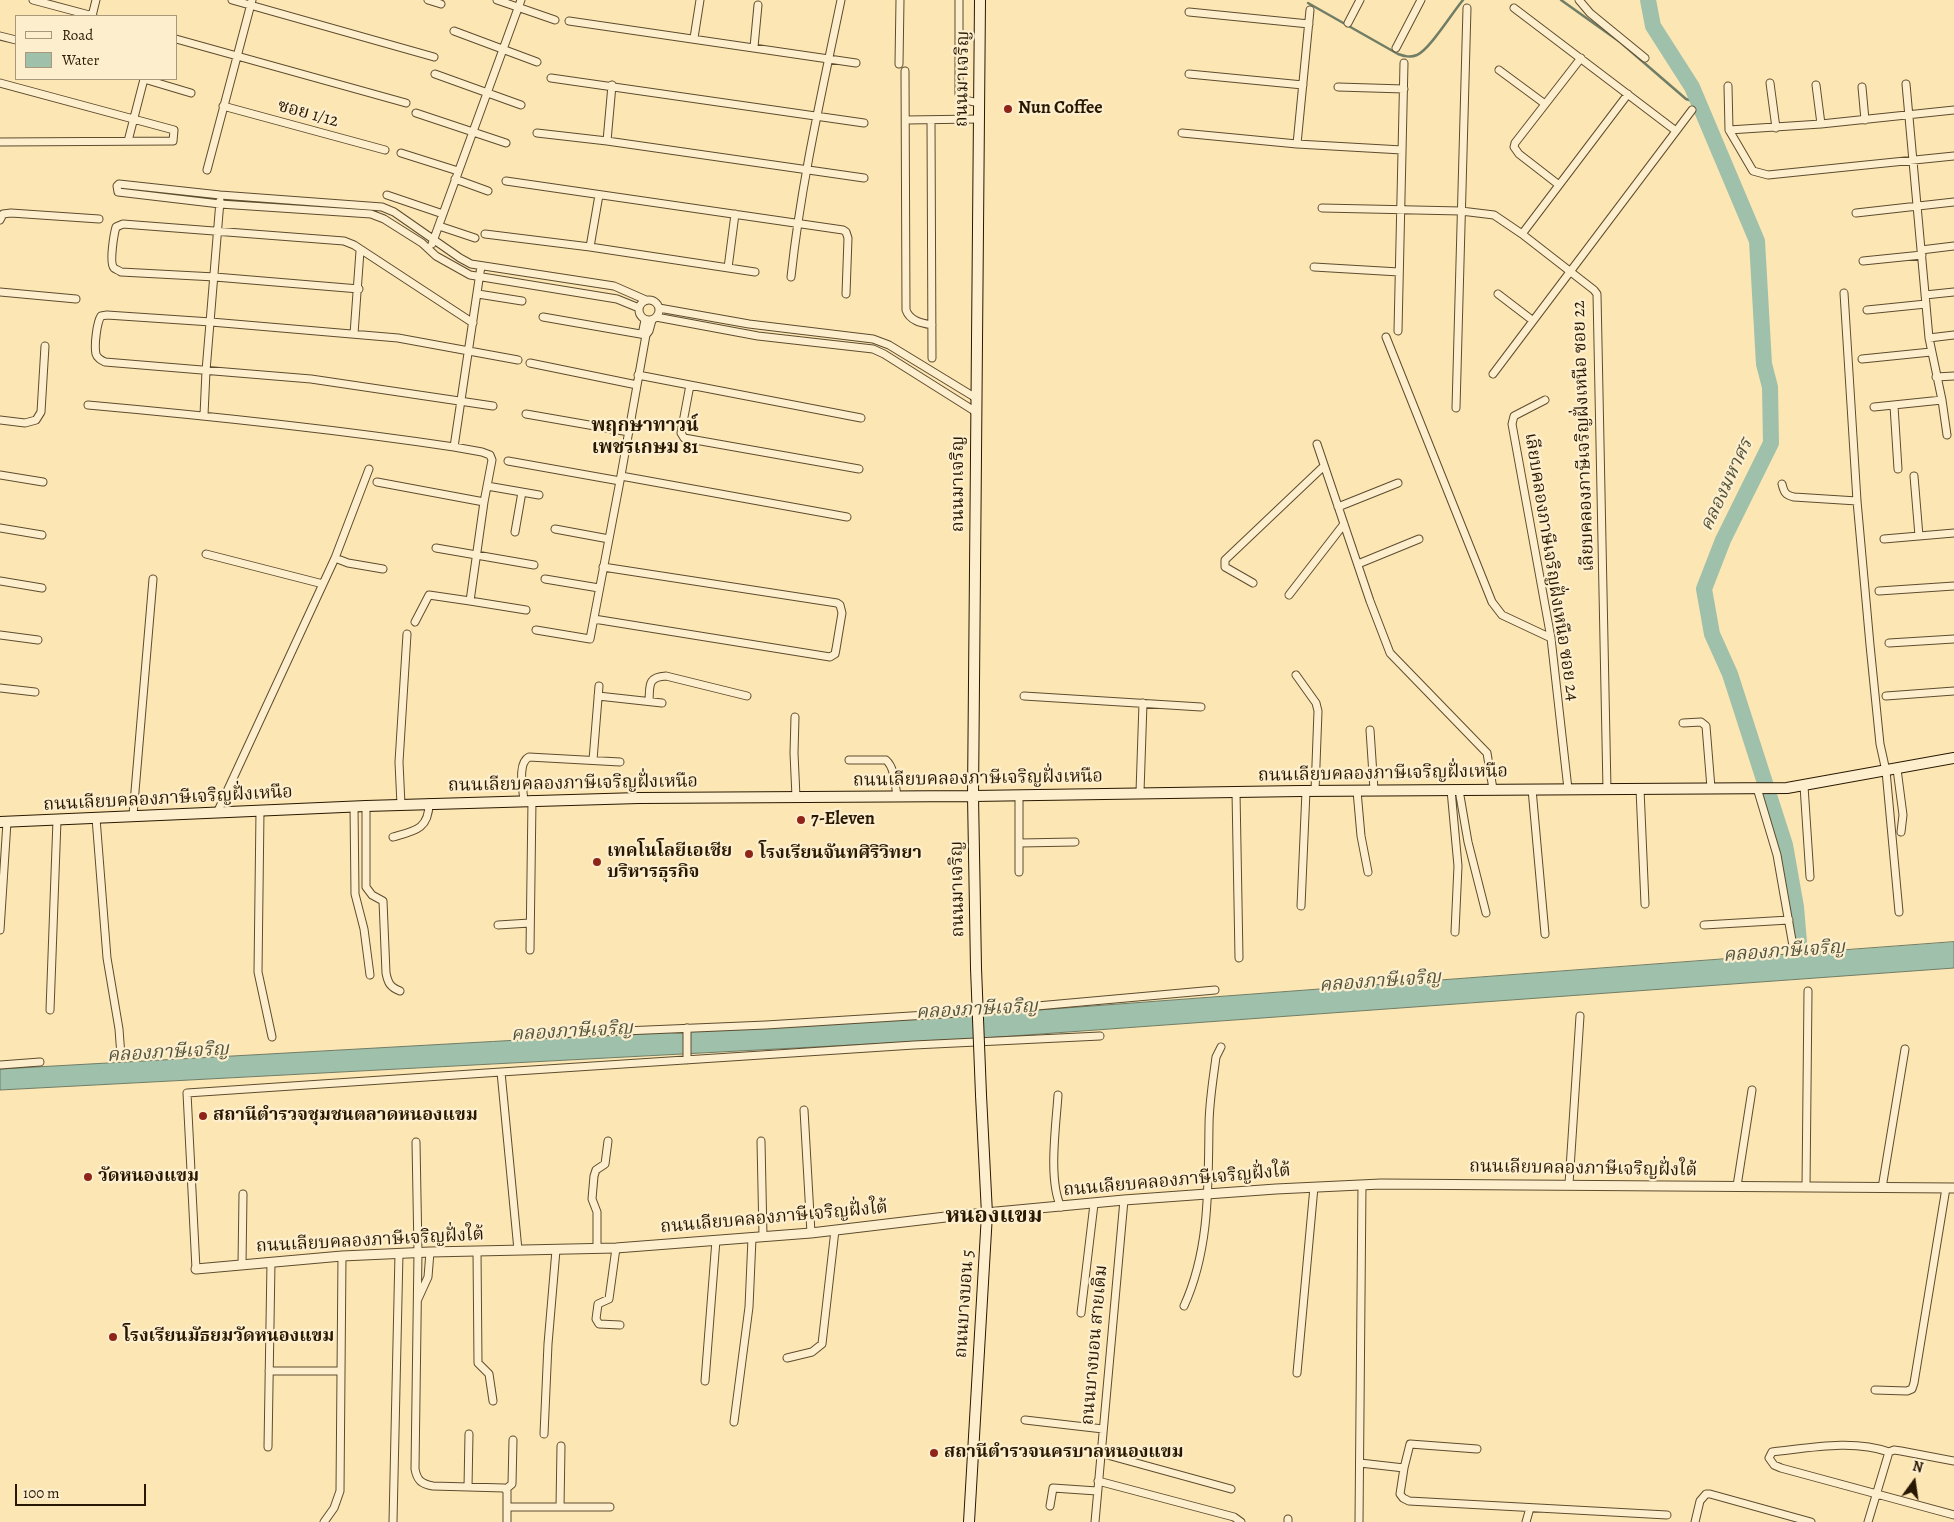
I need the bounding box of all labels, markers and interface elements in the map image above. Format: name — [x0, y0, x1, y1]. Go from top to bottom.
legend — [15, 15, 178, 80]
text: Road — [62, 25, 93, 45]
street label: ถนนมาเจริญ — [951, 31, 975, 127]
text: Water — [62, 50, 99, 70]
street label: ซอย 1/12 — [275, 95, 341, 133]
place label: Nun Coffee — [1018, 98, 1103, 120]
marker: Nun Coffee — [1002, 103, 1014, 115]
street label: เลียบคลองภาษีเจริญฝั่งเหนือ ซอย 22 — [1568, 300, 1600, 572]
district label: พฤกษาทาวน์ เพชรเกษม 81 — [591, 415, 699, 459]
street label: เลียบคลองภาษีเจริญฝั่งเหนือ ซอย 24 — [1519, 431, 1583, 703]
water label: คลองมหาศร — [1696, 435, 1758, 535]
street label: ถนนมาเจริญ — [948, 436, 970, 532]
street label: ถนนเลียบคลองภาษีเจริญฝั่งเหนือ — [1258, 761, 1508, 787]
street label: ถนนเลียบคลองภาษีเจริญฝั่งเหนือ — [853, 766, 1103, 792]
street label: ถนนเลียบคลองภาษีเจริญฝั่งเหนือ — [448, 771, 698, 797]
street label: ถนนเลียบคลองภาษีเจริญฝั่งเหนือ — [43, 782, 293, 816]
place label: 7-Eleven — [811, 809, 875, 831]
marker: 7-Eleven — [795, 814, 807, 826]
place label: เทคโนโลยีเอเชีย บริหารธุรกิจ — [607, 841, 732, 884]
street label: ถนนมาเจริญ — [946, 841, 970, 937]
place label: โรงเรียนจันทศิริวิทยา — [759, 843, 922, 865]
marker: โรงเรียนจันทศิริวิทยา — [743, 848, 755, 860]
marker: เทคโนโลยีเอเชีย บริหารธุรกิจ — [591, 856, 603, 868]
water label: คลองภาษีเจริญ — [1722, 936, 1846, 968]
water label: คลองภาษีเจริญ — [1318, 966, 1442, 998]
water label: คลองภาษีเจริญ — [915, 995, 1039, 1025]
water label: คลองภาษีเจริญ — [510, 1017, 634, 1047]
water label: คลองภาษีเจริญ — [106, 1038, 230, 1068]
place label: สถานีตำรวจชุมชนตลาดหนองแขม — [213, 1105, 478, 1127]
marker: สถานีตำรวจชุมชนตลาดหนองแขม — [197, 1110, 209, 1122]
street label: ถนนเลียบคลองภาษีเจริญฝั่งใต้ — [1469, 1156, 1697, 1182]
street label: ถนนเลียบคลองภาษีเจริญฝั่งใต้ — [1062, 1160, 1292, 1202]
place label: วัดหนองแขม — [98, 1166, 199, 1188]
marker: วัดหนองแขม — [82, 1171, 94, 1183]
street label: ถนนเลียบคลองภาษีเจริญฝั่งใต้ — [659, 1197, 889, 1239]
district label: หนองแขม — [946, 1204, 1042, 1230]
street label: ถนนเลียบคลองภาษีเจริญฝั่งใต้ — [256, 1224, 484, 1258]
street label: ถนนบางบอน 5 — [950, 1249, 980, 1359]
street label: ถนนบางบอน สายเดิม — [1077, 1264, 1113, 1426]
place label: โรงเรียนมัธยมวัดหนองแขม — [123, 1326, 334, 1348]
marker: โรงเรียนมัธยมวัดหนองแขม — [107, 1331, 119, 1343]
place label: สถานีตำรวจนครบาลหนองแขม — [944, 1442, 1184, 1464]
marker: สถานีตำรวจนครบาลหนองแขม — [928, 1447, 940, 1459]
north arrow — [1889, 1457, 1939, 1507]
text: N — [1910, 1457, 1925, 1477]
scale bar — [18, 1474, 149, 1506]
text: 100 m — [23, 1483, 60, 1503]

